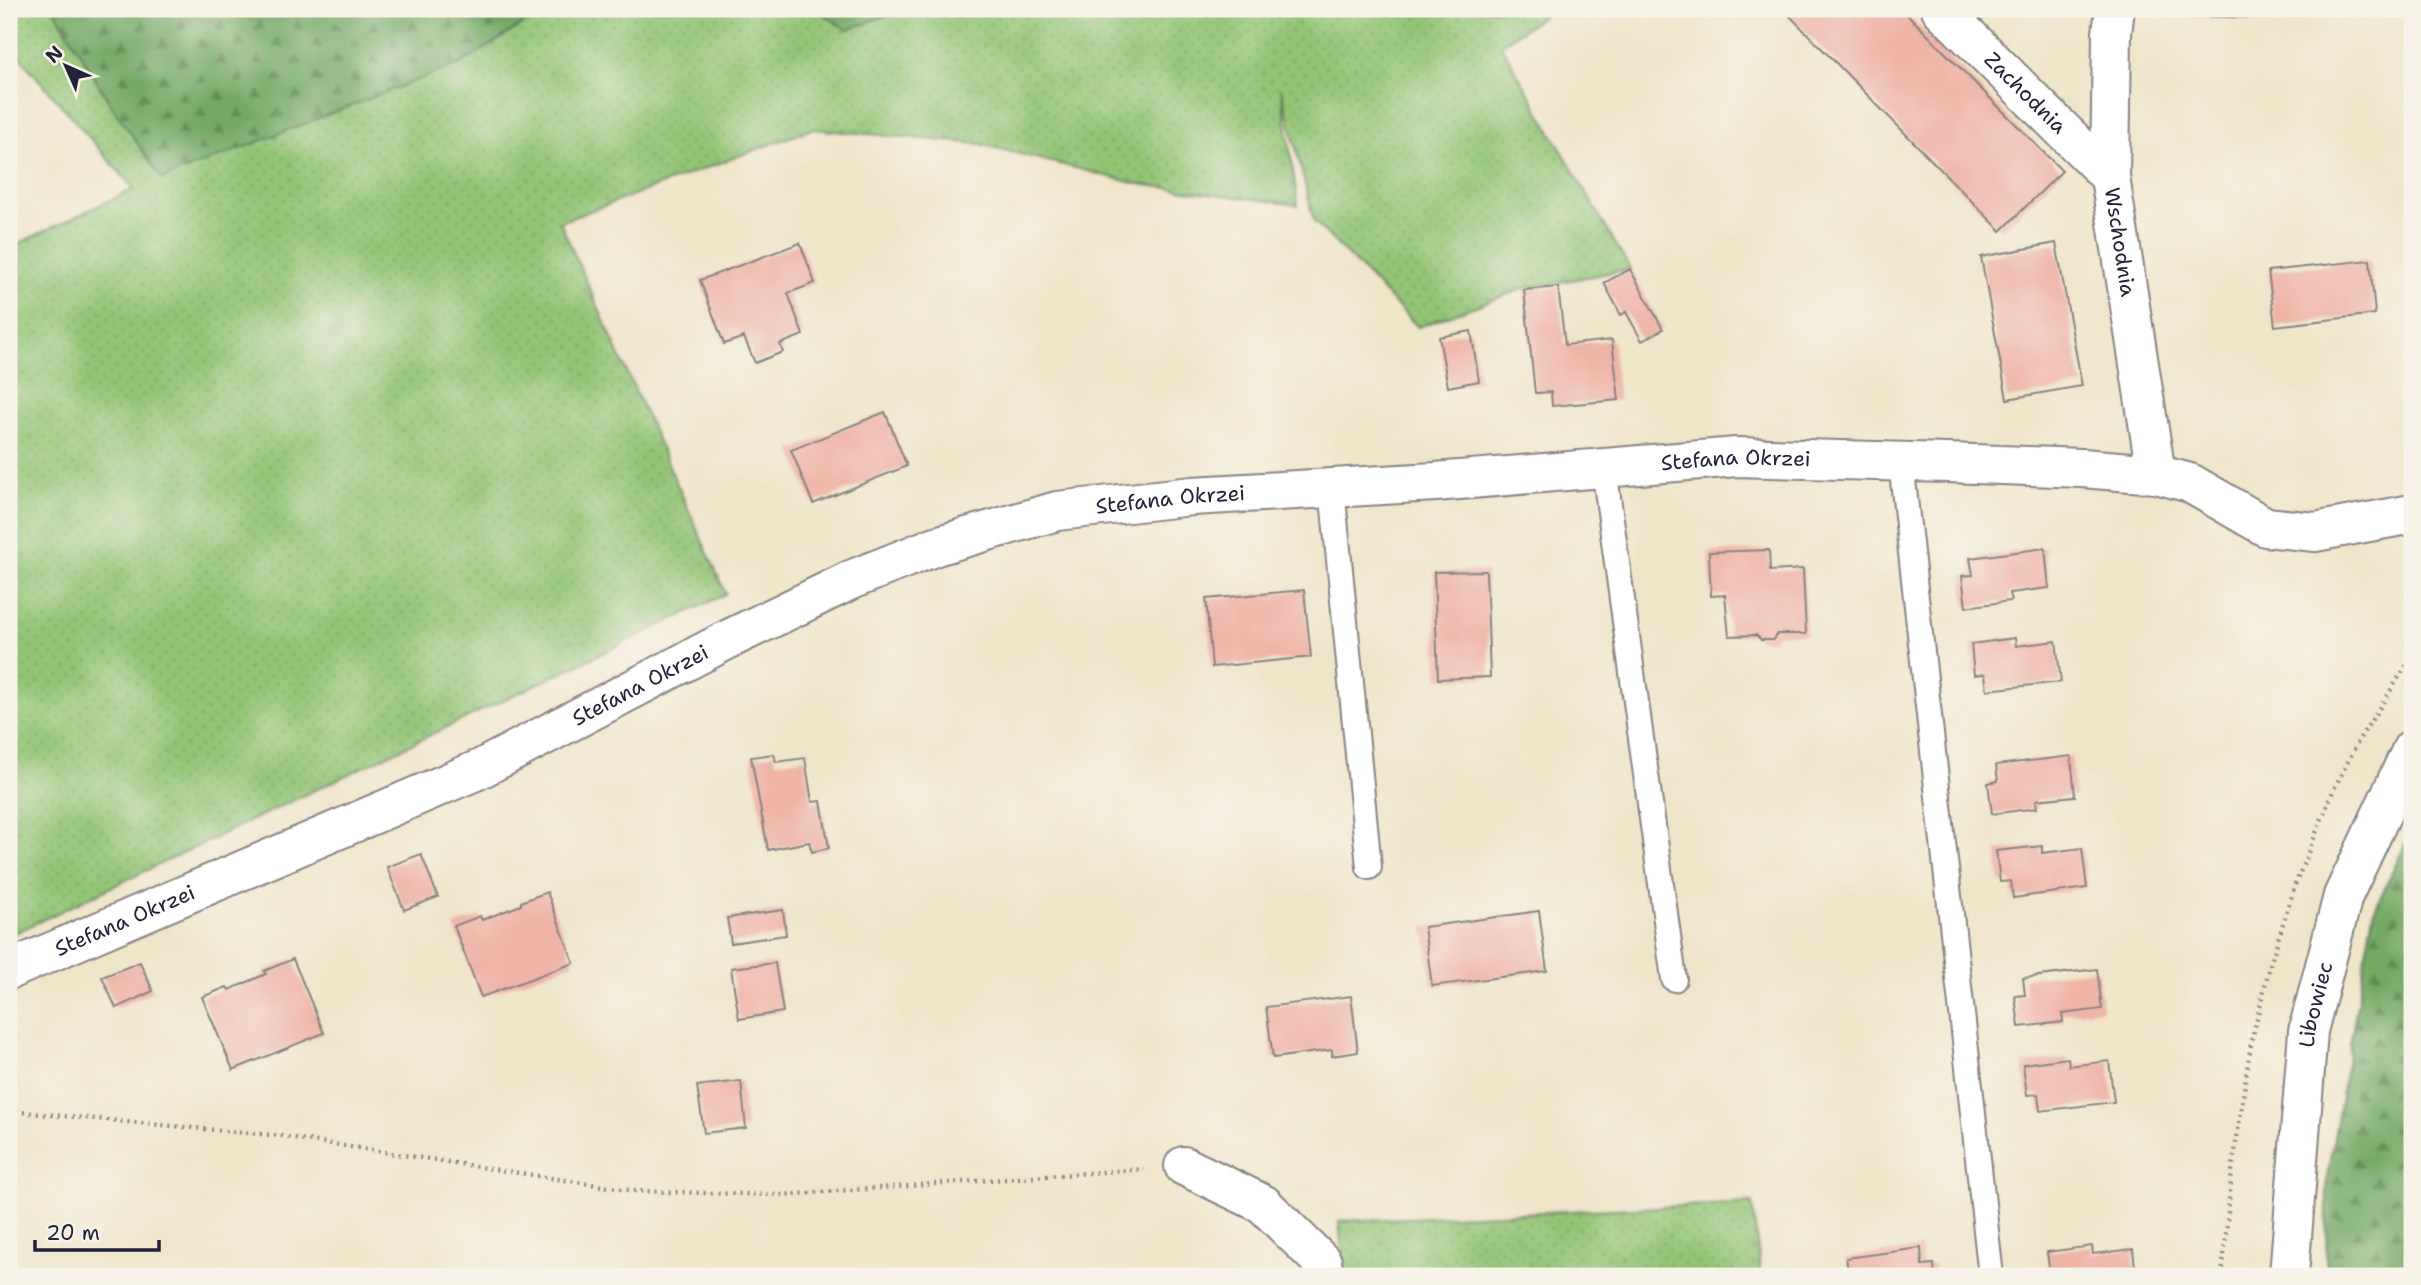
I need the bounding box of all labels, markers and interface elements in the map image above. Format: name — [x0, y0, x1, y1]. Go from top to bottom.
north arrow — [32, 32, 102, 102]
text: N — [40, 40, 68, 68]
street label: Zachodnia — [1978, 46, 2073, 140]
street label: Wschodnia — [2098, 186, 2142, 298]
street label: Stefana Okrzei — [1660, 443, 1811, 477]
street label: Stefana Okrzei — [1094, 479, 1246, 521]
street label: Stefana Okrzei — [567, 638, 713, 732]
street label: Stefana Okrzei — [50, 878, 199, 963]
street label: Libowiec — [2293, 959, 2339, 1049]
scale bar — [35, 1208, 159, 1252]
text: 20 m — [46, 1219, 100, 1247]

